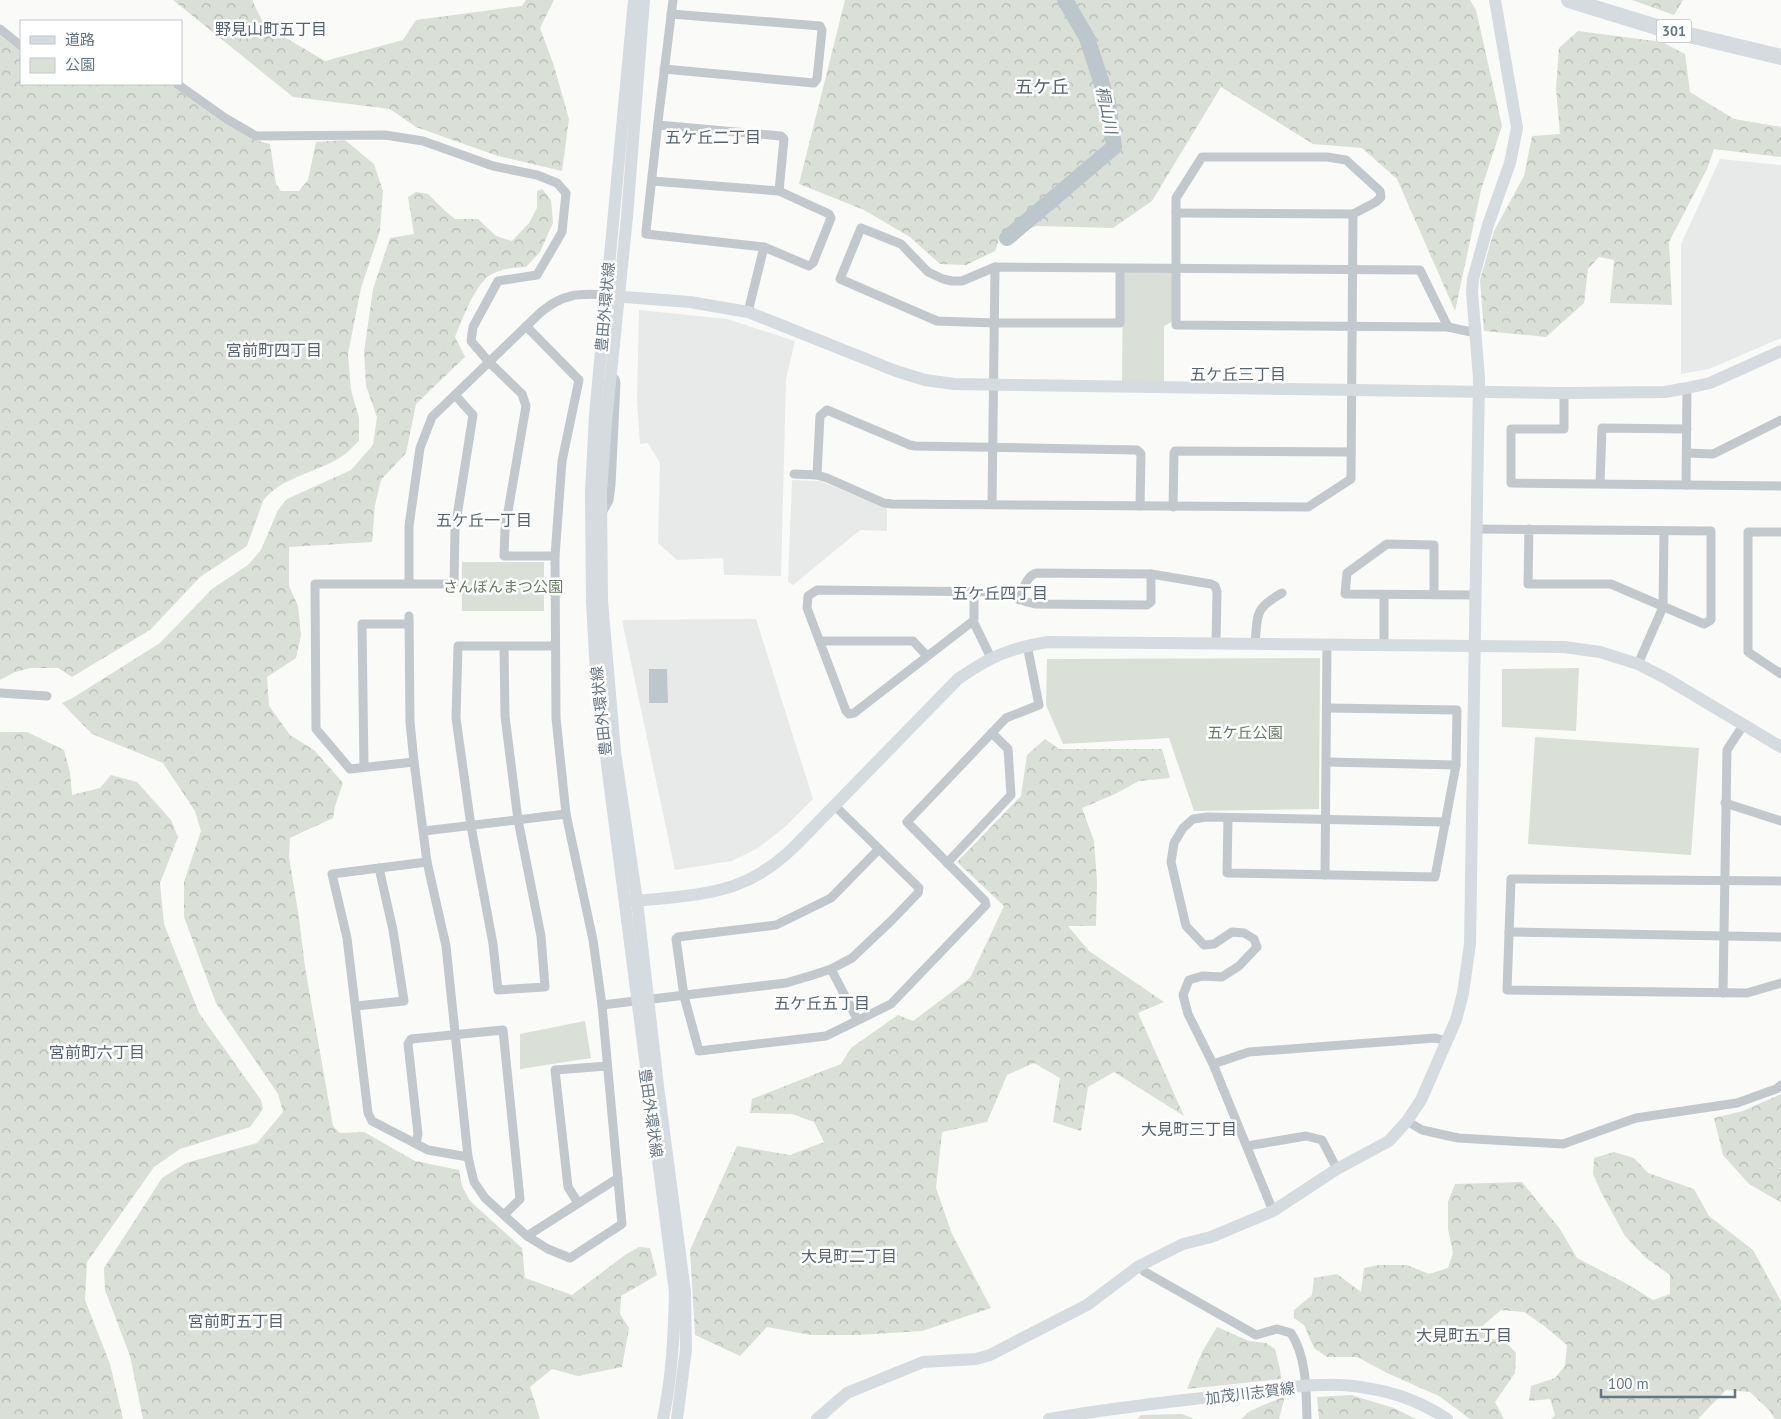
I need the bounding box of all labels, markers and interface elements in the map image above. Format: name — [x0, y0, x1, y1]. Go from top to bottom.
district label: 野見山町五丁目 — [215, 19, 327, 39]
legend — [20, 20, 182, 85]
road number: 301 — [1656, 20, 1692, 42]
text: 道路 — [65, 30, 95, 49]
text: 公園 — [65, 55, 95, 74]
district label: 五ケ丘 — [1015, 75, 1069, 98]
water label: 桐山川 — [1092, 84, 1122, 138]
district label: 五ケ丘二丁目 — [665, 127, 761, 147]
street label: 豊田外環状線 — [592, 261, 618, 353]
district label: 宮前町四丁目 — [226, 340, 322, 360]
district label: 五ケ丘三丁目 — [1190, 364, 1286, 384]
district label: 五ケ丘一丁目 — [436, 510, 532, 530]
park label: さんぼんまつ公園 — [443, 577, 563, 596]
district label: 五ケ丘四丁目 — [952, 583, 1048, 603]
street label: 豊田外環状線 — [587, 665, 615, 757]
park label: 五ケ丘公園 — [1207, 723, 1283, 742]
district label: 五ケ丘五丁目 — [774, 993, 870, 1013]
district label: 宮前町六丁目 — [49, 1042, 145, 1062]
street label: 豊田外環状線 — [635, 1067, 667, 1159]
district label: 大見町三丁目 — [1141, 1119, 1237, 1139]
district label: 大見町二丁目 — [801, 1246, 897, 1266]
district label: 宮前町五丁目 — [188, 1311, 284, 1331]
district label: 大見町五丁目 — [1416, 1325, 1512, 1345]
scale bar — [1601, 1366, 1735, 1398]
text: 100 m — [1608, 1374, 1649, 1393]
street label: 加茂川志賀線 — [1204, 1378, 1296, 1408]

